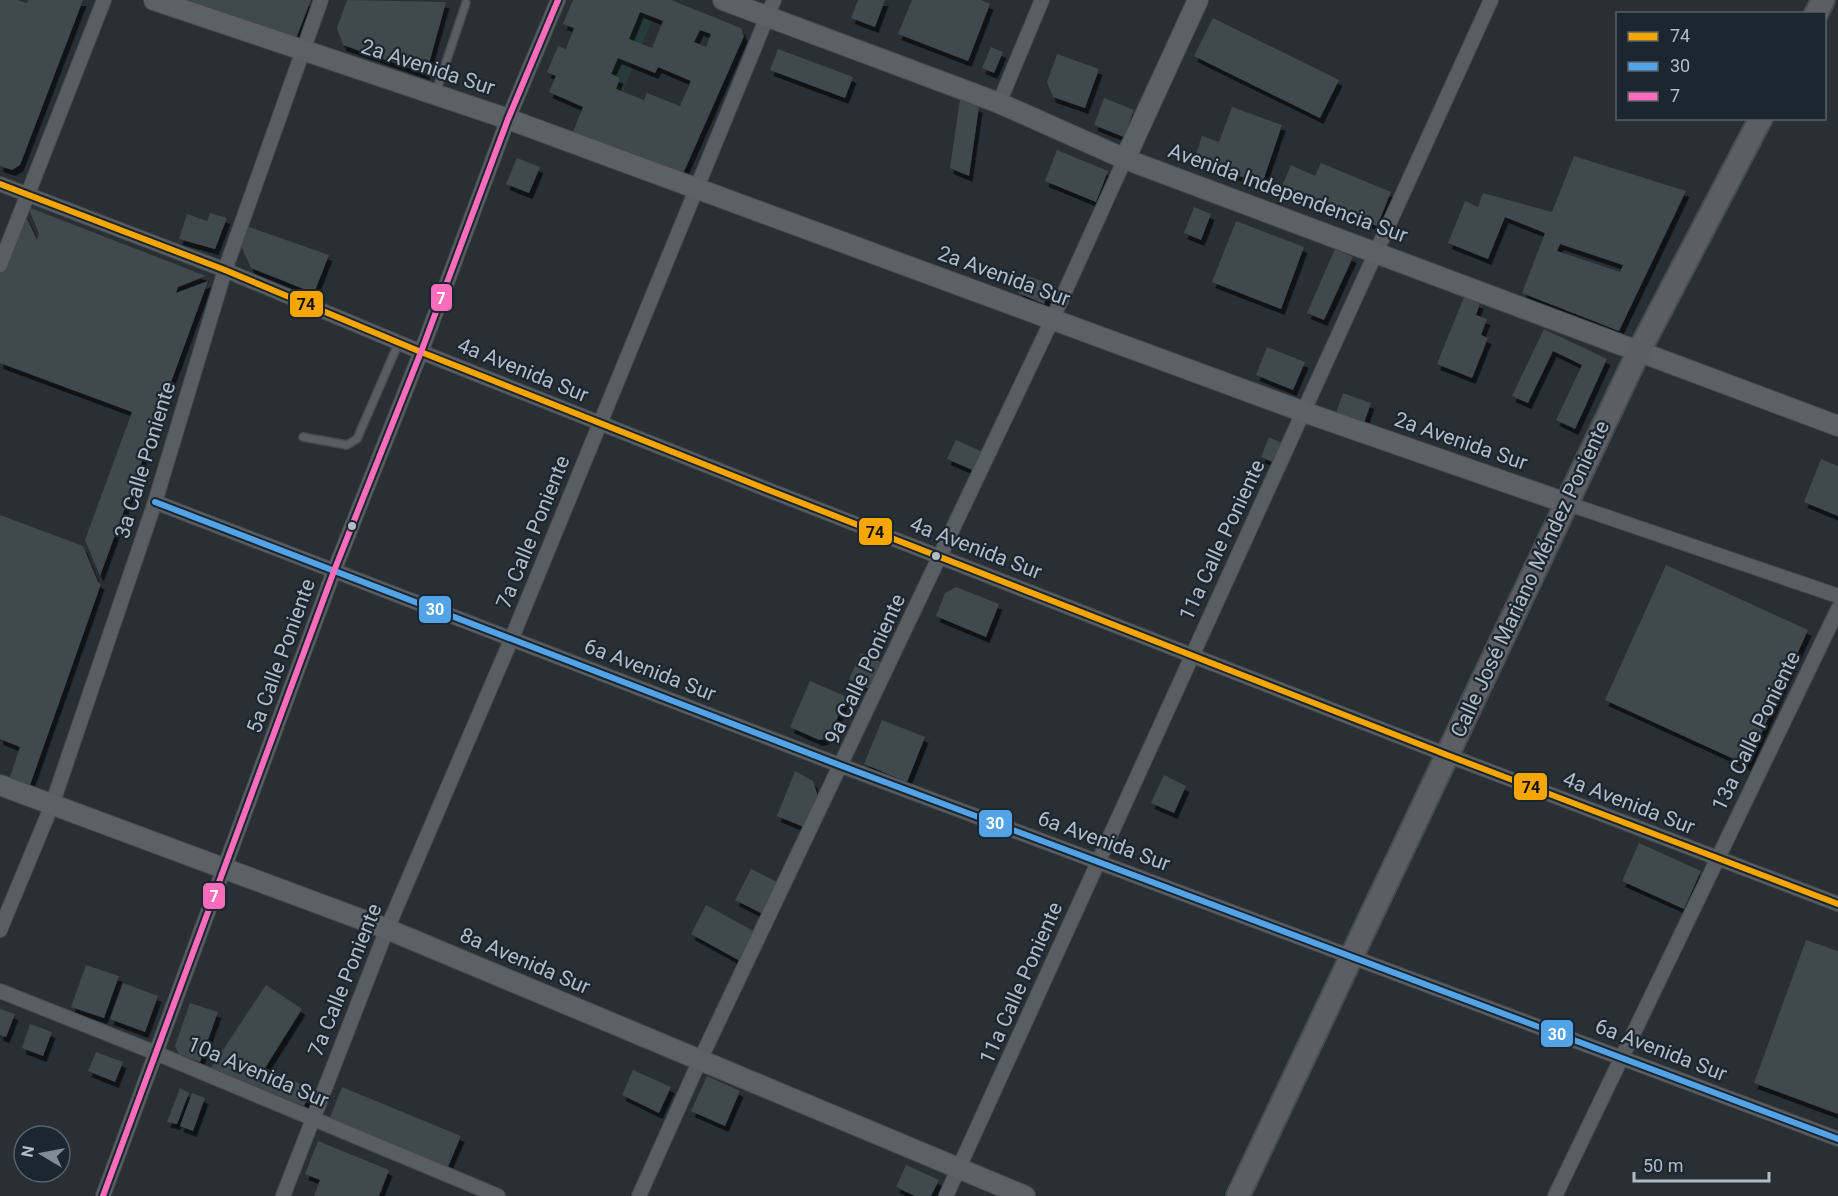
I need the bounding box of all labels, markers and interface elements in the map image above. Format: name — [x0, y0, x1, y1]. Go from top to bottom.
legend — [1616, 12, 1826, 120]
text: 74 — [1670, 25, 1690, 46]
street label: 2a Avenida Sur — [358, 34, 498, 100]
text: 30 — [1670, 55, 1690, 76]
text: 7 — [1670, 85, 1680, 106]
street label: Avenida Independencia Sur — [1165, 138, 1411, 248]
street label: 2a Avenida Sur — [935, 241, 1073, 311]
line badge: 7 — [430, 283, 453, 312]
text: 7 — [436, 289, 446, 308]
line badge: 74 — [289, 290, 324, 318]
text: 74 — [297, 295, 315, 314]
street label: 4a Avenida Sur — [454, 333, 592, 407]
street label: 3a Calle Poniente — [110, 379, 180, 541]
street label: 2a Avenida Sur — [1391, 407, 1531, 475]
street label: Calle José Mariano Méndez Poniente — [1446, 417, 1614, 741]
street label: 7a Calle Poniente — [491, 452, 575, 612]
street label: 11a Calle Poniente — [1174, 456, 1270, 624]
street label: 4a Avenida Sur — [907, 512, 1045, 584]
line badge: 74 — [858, 517, 893, 546]
unlabelled marker — [346, 520, 358, 532]
text: 74 — [866, 523, 884, 542]
unlabelled marker — [930, 550, 942, 562]
street label: 5a Calle Poniente — [242, 575, 320, 737]
street label: 9a Calle Poniente — [820, 590, 910, 748]
line badge: 30 — [418, 595, 452, 624]
text: 30 — [426, 600, 444, 619]
street label: 6a Avenida Sur — [581, 634, 719, 706]
street label: 13a Calle Poniente — [1707, 647, 1805, 815]
street label: 4a Avenida Sur — [1560, 767, 1698, 839]
line badge: 74 — [1513, 772, 1548, 801]
text: 74 — [1522, 778, 1540, 797]
street label: 6a Avenida Sur — [1035, 806, 1173, 876]
line badge: 30 — [978, 809, 1013, 838]
text: 30 — [986, 814, 1004, 833]
line badge: 7 — [202, 882, 226, 910]
text: 7 — [209, 887, 219, 906]
street label: 11a Calle Poniente — [975, 898, 1067, 1068]
street label: 7a Calle Poniente — [303, 900, 387, 1060]
street label: 8a Avenida Sur — [456, 923, 594, 999]
street label: 6a Avenida Sur — [1592, 1014, 1730, 1086]
line badge: 30 — [1540, 1019, 1574, 1048]
text: 30 — [1548, 1025, 1566, 1044]
street label: 10a Avenida Sur — [184, 1031, 332, 1113]
north arrow — [12, 1124, 72, 1184]
text: N — [17, 1144, 38, 1159]
scale bar — [1634, 1145, 1769, 1183]
text: 50 m — [1643, 1155, 1683, 1176]

